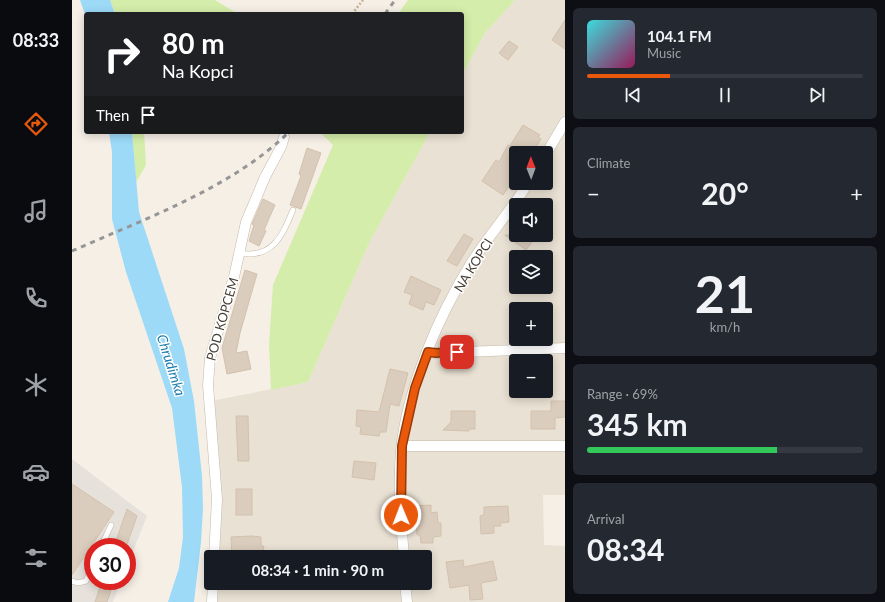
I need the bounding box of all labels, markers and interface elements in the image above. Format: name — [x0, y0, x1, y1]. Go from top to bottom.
text: 80 m — [162, 26, 225, 60]
text: 104.1 FM — [647, 27, 712, 45]
icon: right — [96, 28, 148, 80]
text: 08:33 — [13, 29, 59, 51]
text: Music — [647, 45, 681, 61]
text: Na Kopci — [162, 60, 233, 82]
icon: previous — [622, 84, 644, 106]
icon: pause — [714, 84, 736, 106]
icon: next — [806, 84, 828, 106]
icon: arrive — [137, 104, 159, 126]
text: Then — [96, 106, 129, 124]
icon: directions — [22, 110, 50, 138]
north arrow — [509, 146, 553, 190]
map controls — [509, 146, 553, 398]
text: Climate — [587, 155, 630, 171]
text: 20° — [701, 175, 749, 211]
text: − — [587, 180, 600, 207]
text: + — [850, 180, 863, 207]
icon: music — [22, 197, 50, 225]
button: sound — [509, 198, 553, 242]
street label: NA KOPCI — [450, 235, 496, 295]
button: layers — [509, 250, 553, 294]
text: 21 — [695, 262, 755, 324]
street label: POD KOPCEM — [202, 275, 242, 363]
icon: phone — [22, 284, 50, 312]
button: + — [509, 302, 553, 346]
text: km/h — [710, 319, 740, 335]
water label: Chrudimka — [154, 332, 189, 398]
pin — [440, 335, 474, 369]
icon: arrive — [446, 341, 468, 363]
button: − — [509, 354, 553, 398]
icon: climate — [22, 371, 50, 399]
text: Range · 69% — [587, 386, 658, 402]
text: 345 km — [587, 406, 688, 442]
icon: car — [22, 458, 50, 486]
position arrow — [380, 494, 422, 536]
text: Arrival — [587, 511, 624, 527]
text: 08:34 — [587, 531, 664, 567]
speed limit sign: 30 — [84, 538, 136, 590]
icon: filters — [22, 544, 50, 572]
text: 08:34 · 1 min · 90 m — [252, 561, 384, 579]

